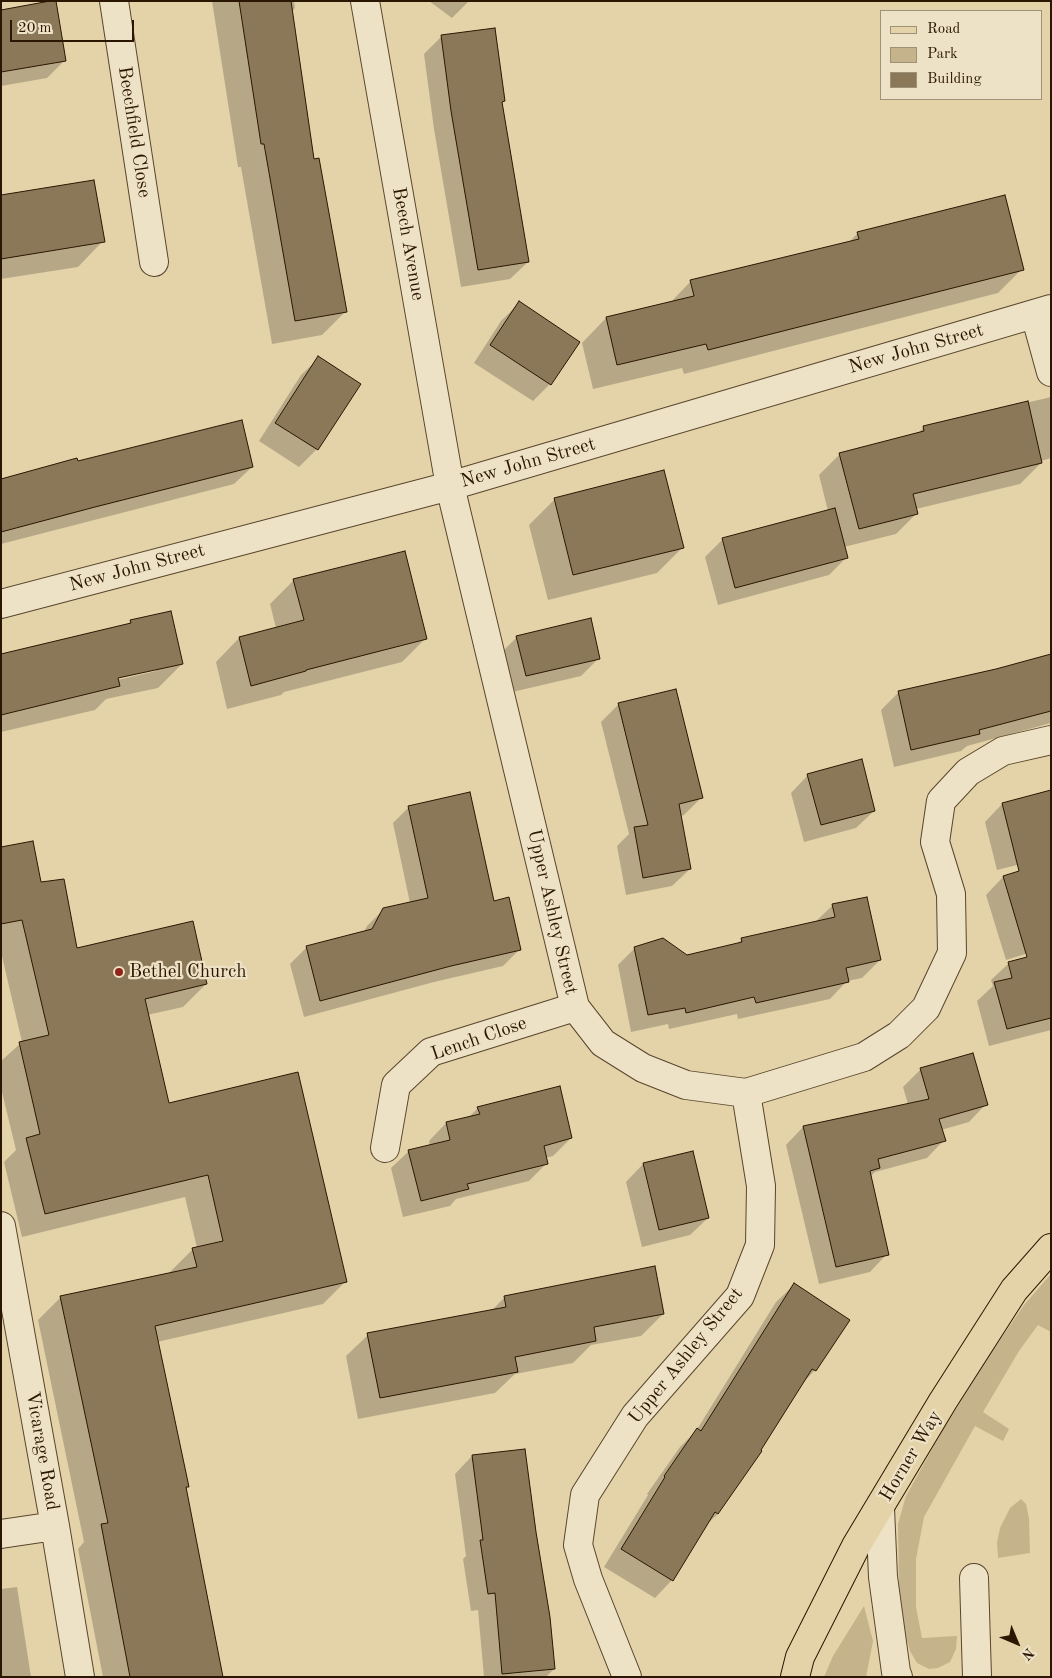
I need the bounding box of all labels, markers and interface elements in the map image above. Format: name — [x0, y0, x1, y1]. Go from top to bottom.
scale bar — [12, 10, 136, 42]
legend — [880, 10, 1042, 100]
text: 20 m — [18, 21, 52, 36]
text: Road — [927, 22, 960, 37]
text: Park — [927, 47, 958, 62]
street label: Beechfield Close — [112, 65, 156, 199]
text: Building — [927, 72, 982, 87]
street label: Beech Avenue — [387, 185, 429, 303]
street label: New John Street — [846, 319, 986, 379]
street label: New John Street — [458, 433, 598, 493]
street label: New John Street — [67, 539, 207, 597]
street label: Upper Ashley Street — [522, 827, 582, 997]
place label: Bethel Church — [129, 961, 247, 983]
marker: Bethel Church — [113, 966, 125, 978]
street label: Lench Close — [428, 1012, 530, 1066]
street label: Upper Ashley Street — [624, 1283, 748, 1429]
street label: Vicarage Road — [20, 1390, 64, 1512]
street label: Horner Way — [875, 1406, 947, 1506]
north arrow — [992, 1618, 1042, 1668]
text: N — [1019, 1645, 1036, 1662]

